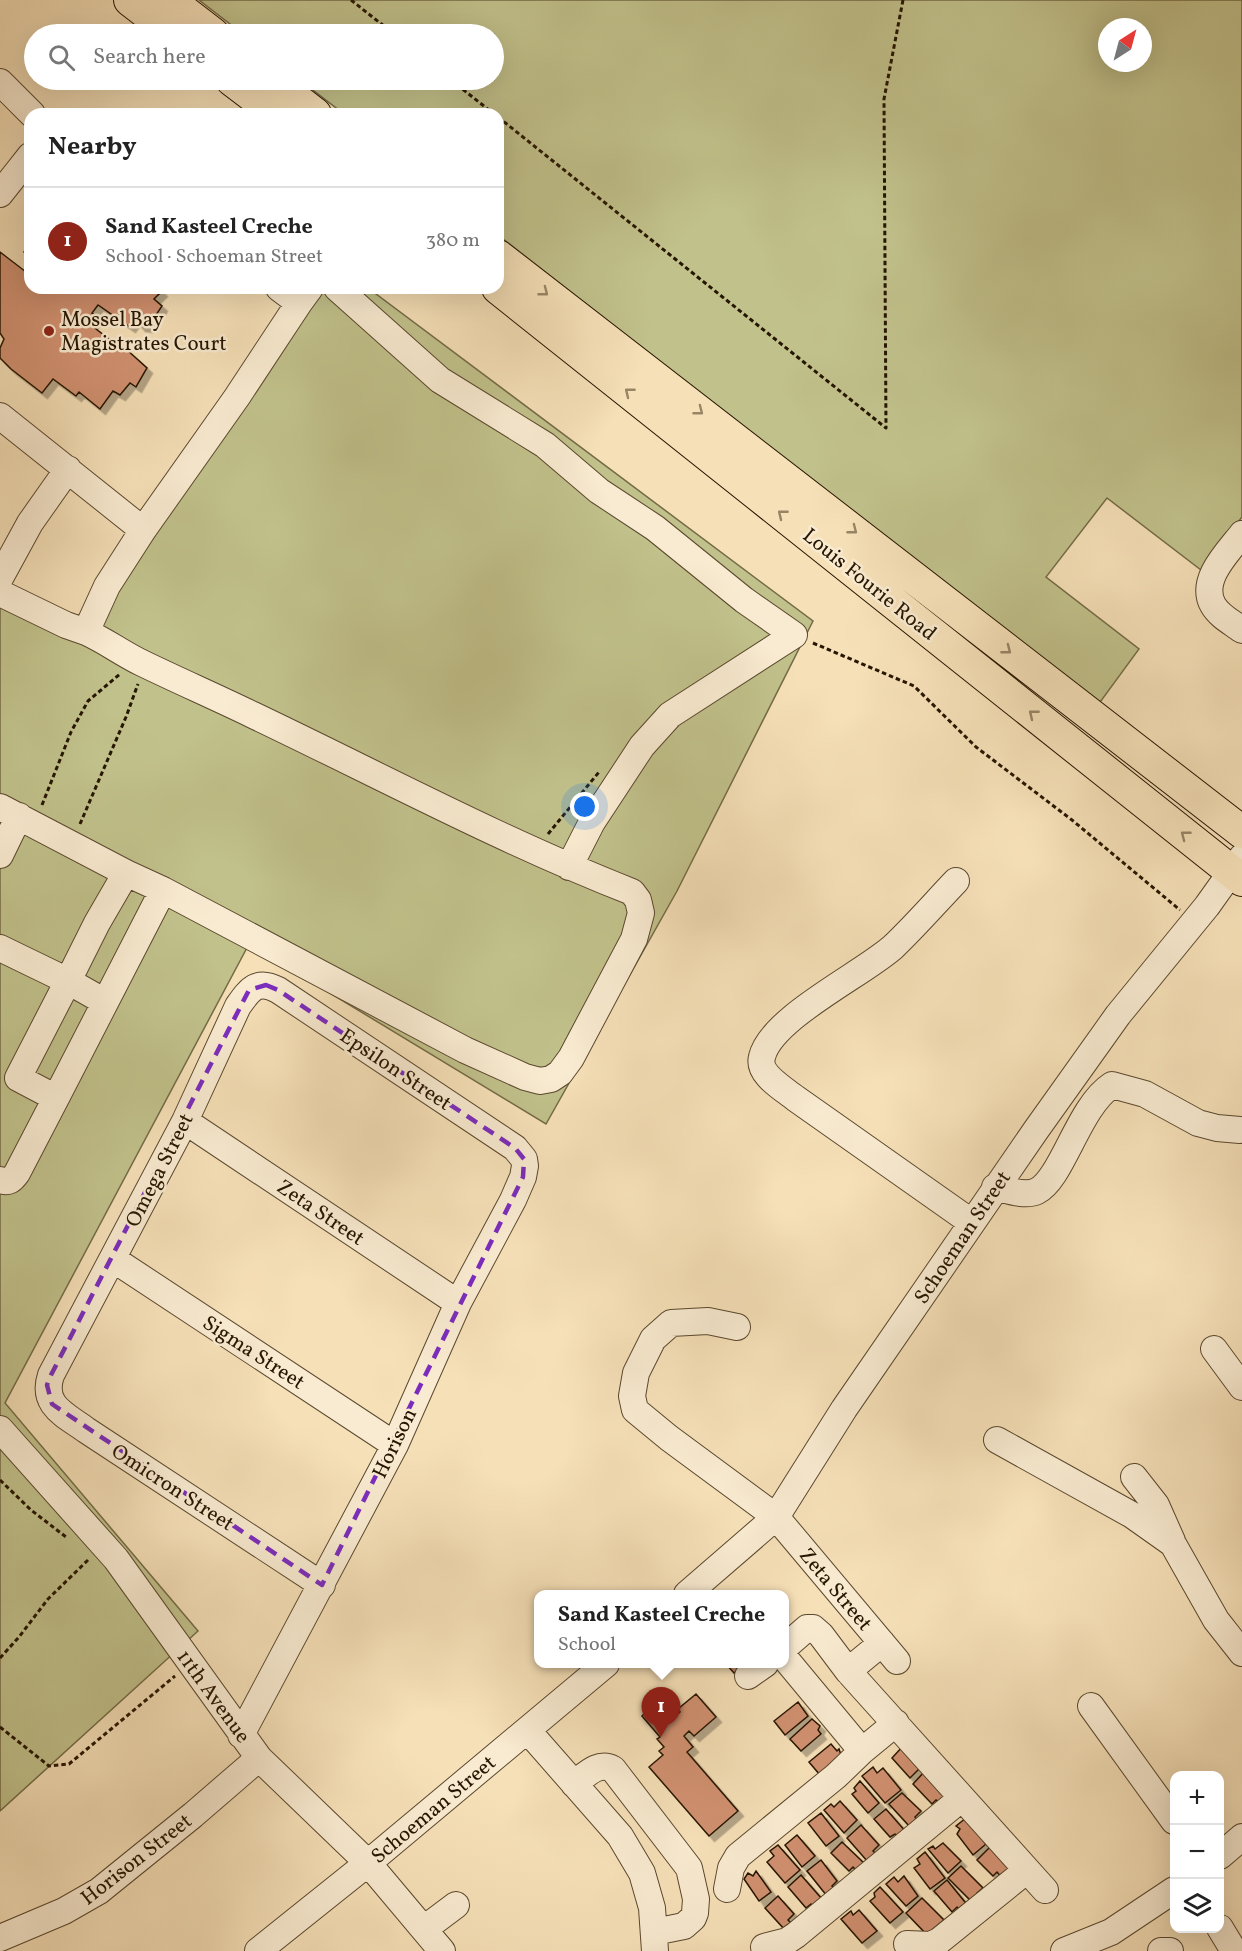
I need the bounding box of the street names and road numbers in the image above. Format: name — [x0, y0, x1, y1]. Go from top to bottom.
street label: Louis Fourie Road — [796, 522, 942, 648]
street label: Epsilon Street — [333, 1022, 457, 1118]
street label: Omega Street — [119, 1109, 201, 1233]
street label: Schoeman Street — [908, 1166, 1019, 1310]
street label: Zeta Street — [270, 1173, 370, 1253]
street label: Sigma Street — [196, 1309, 310, 1397]
street label: Horison — [366, 1404, 425, 1484]
street label: Omicron Street — [105, 1438, 239, 1539]
street label: Zeta Street — [792, 1542, 878, 1638]
street label: 11th Avenue — [169, 1644, 257, 1750]
street label: Schoeman Street — [365, 1749, 503, 1871]
street label: Horison Street — [75, 1807, 199, 1913]

